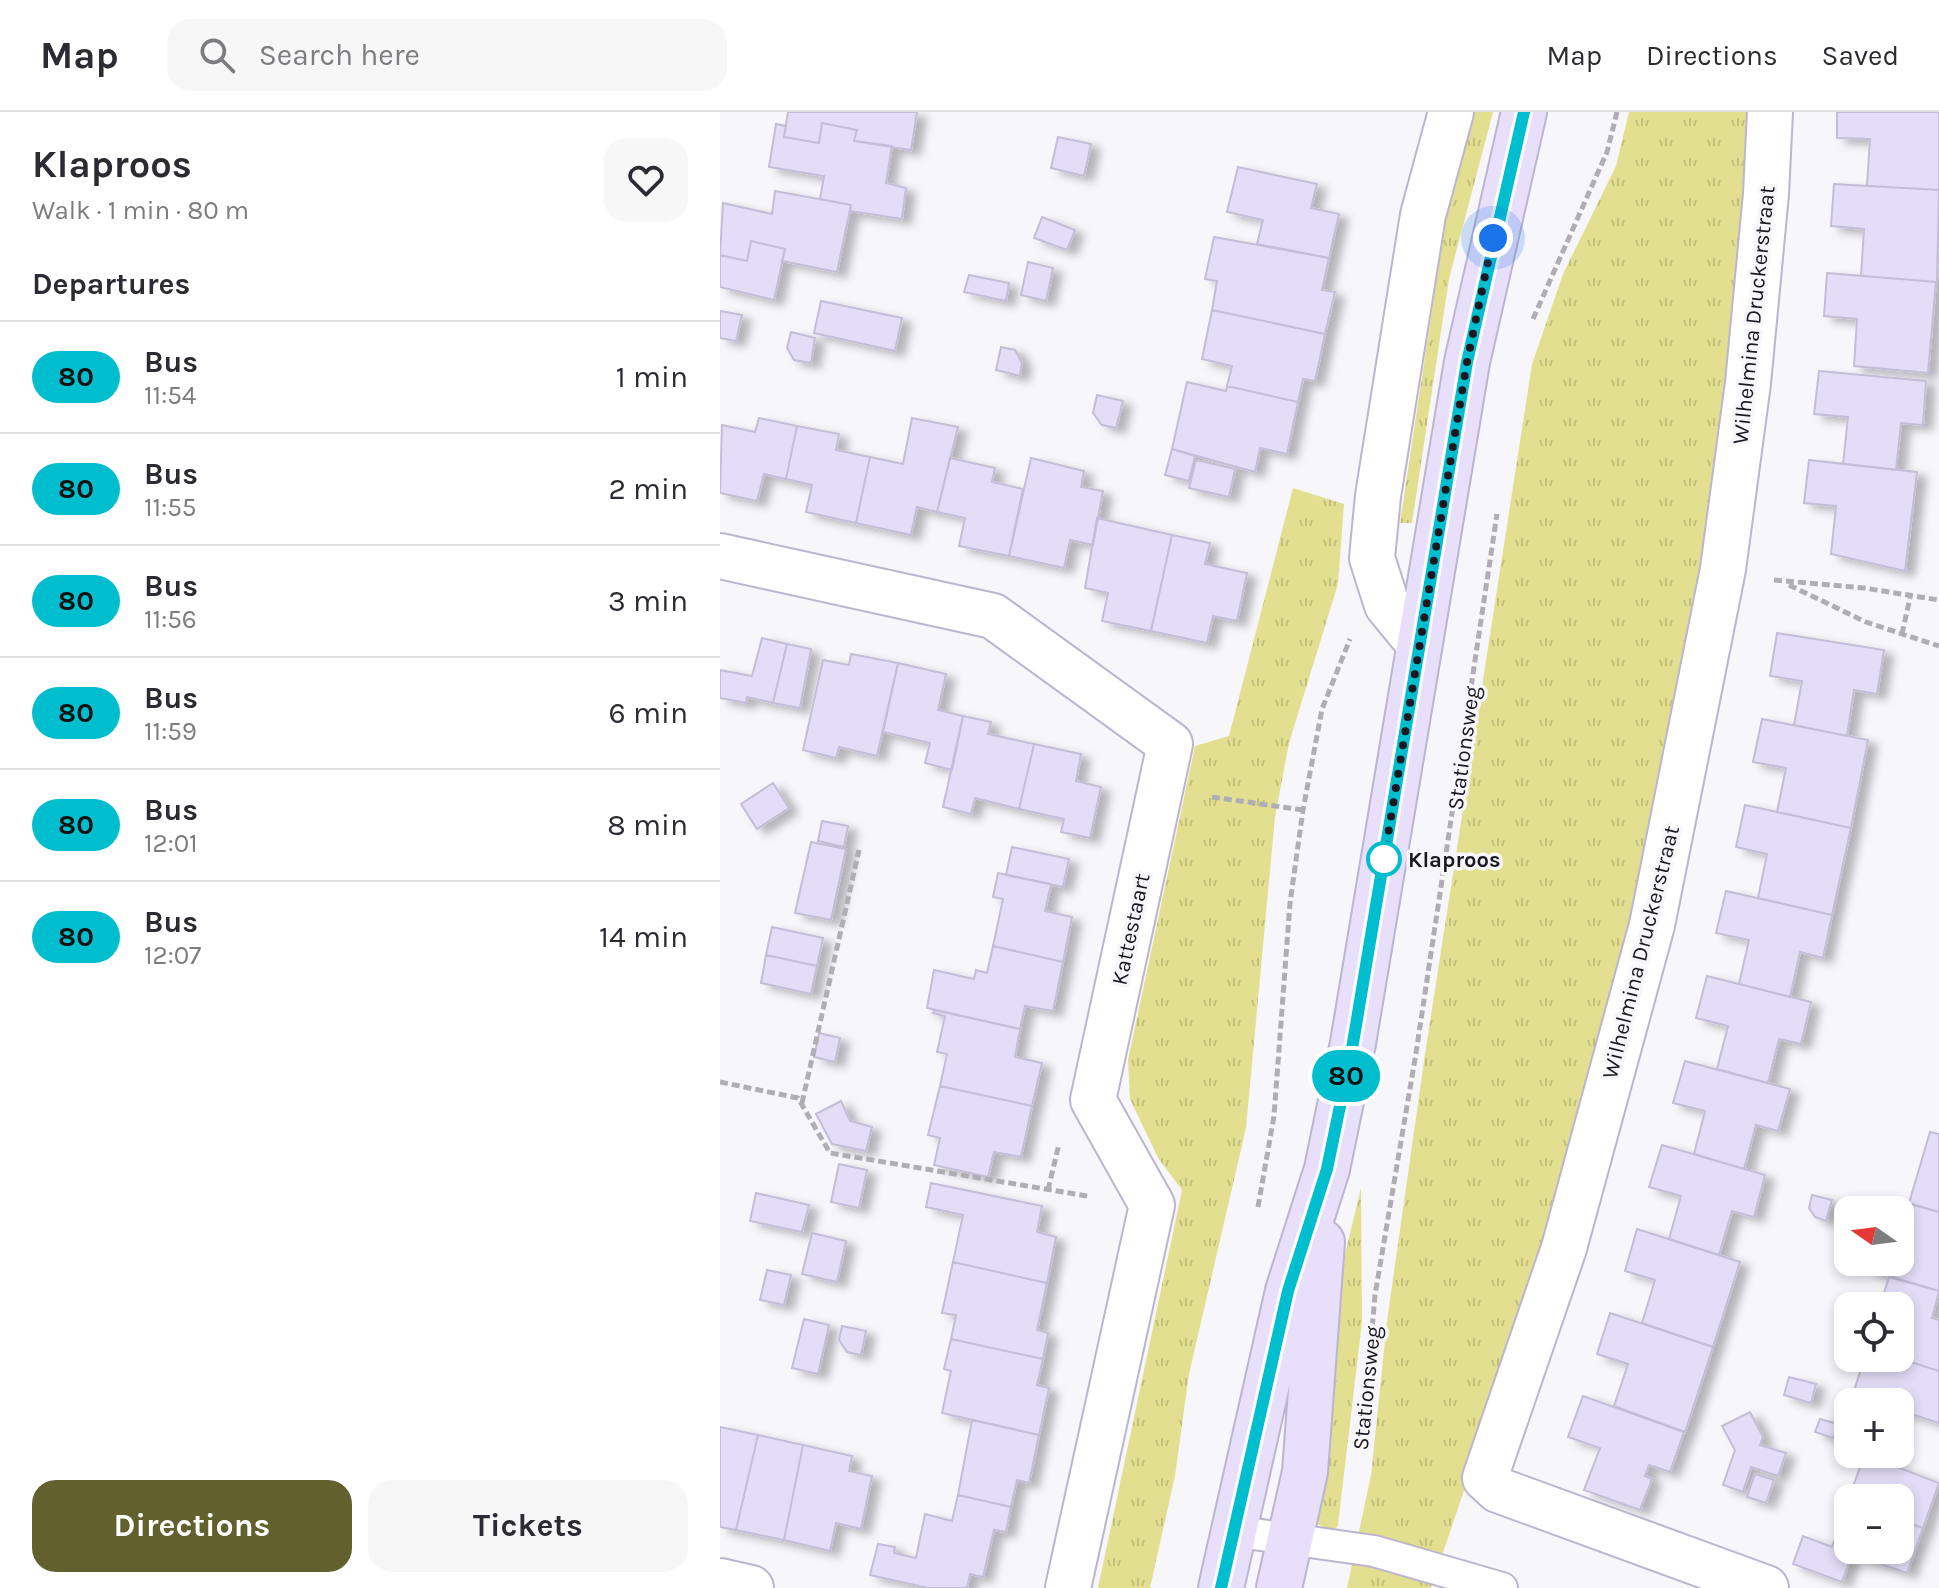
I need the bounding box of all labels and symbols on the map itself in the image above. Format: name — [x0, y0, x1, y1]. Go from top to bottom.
street label: Wilhelmina Druckerstraat — [1727, 184, 1781, 446]
your location — [1473, 218, 1513, 258]
street label: Stationsweg — [1442, 684, 1486, 812]
street label: Wilhelmina Druckerstraat — [1597, 823, 1685, 1082]
marker: Klaproos — [1367, 842, 1401, 876]
place label: Klaproos — [1408, 847, 1501, 873]
street label: Kattestaart — [1106, 871, 1156, 987]
line badge: 80 — [1310, 1050, 1382, 1102]
north arrow — [1834, 1196, 1914, 1276]
street label: Stationsweg — [1348, 1324, 1387, 1452]

